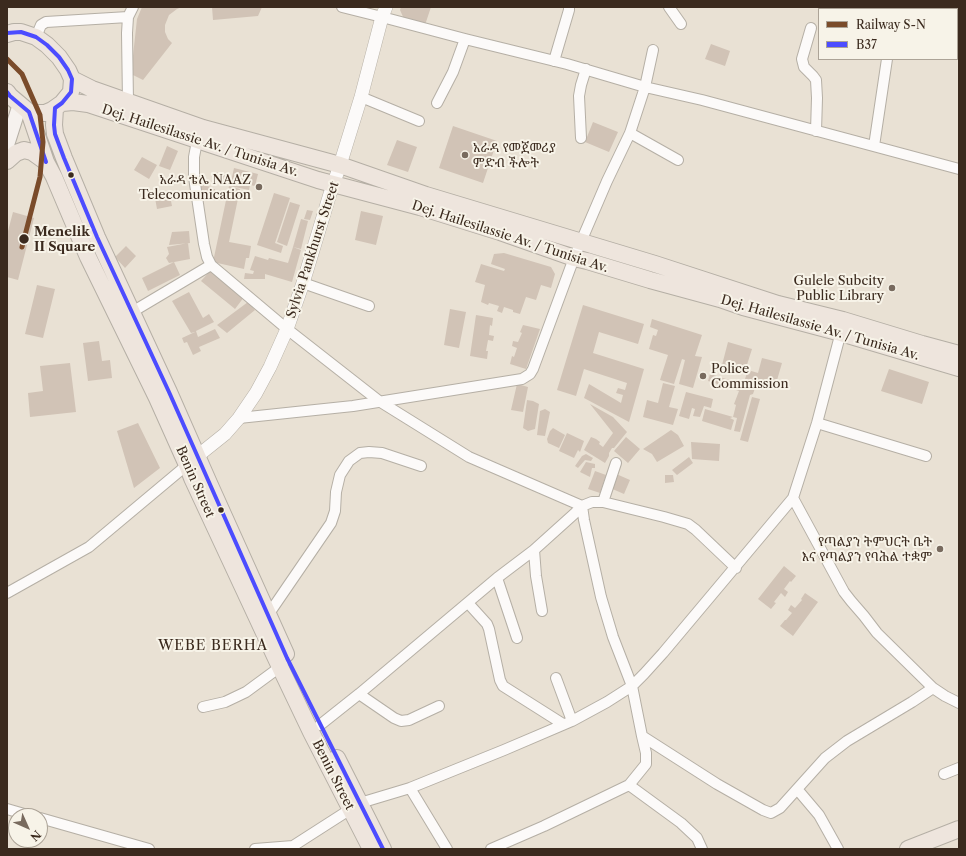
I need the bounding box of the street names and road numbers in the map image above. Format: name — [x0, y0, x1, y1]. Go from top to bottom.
street label: Dej. Hailesilassie Av. / Tunisia Av. — [100, 102, 300, 180]
street label: Sylvia Pankhurst Street — [284, 180, 342, 320]
street label: Dej. Hailesilassie Av. / Tunisia Av. — [410, 198, 610, 276]
street label: Dej. Hailesilassie Av. / Tunisia Av. — [719, 292, 921, 364]
street label: Benin Street — [172, 444, 218, 520]
street label: Benin Street — [309, 737, 357, 813]

